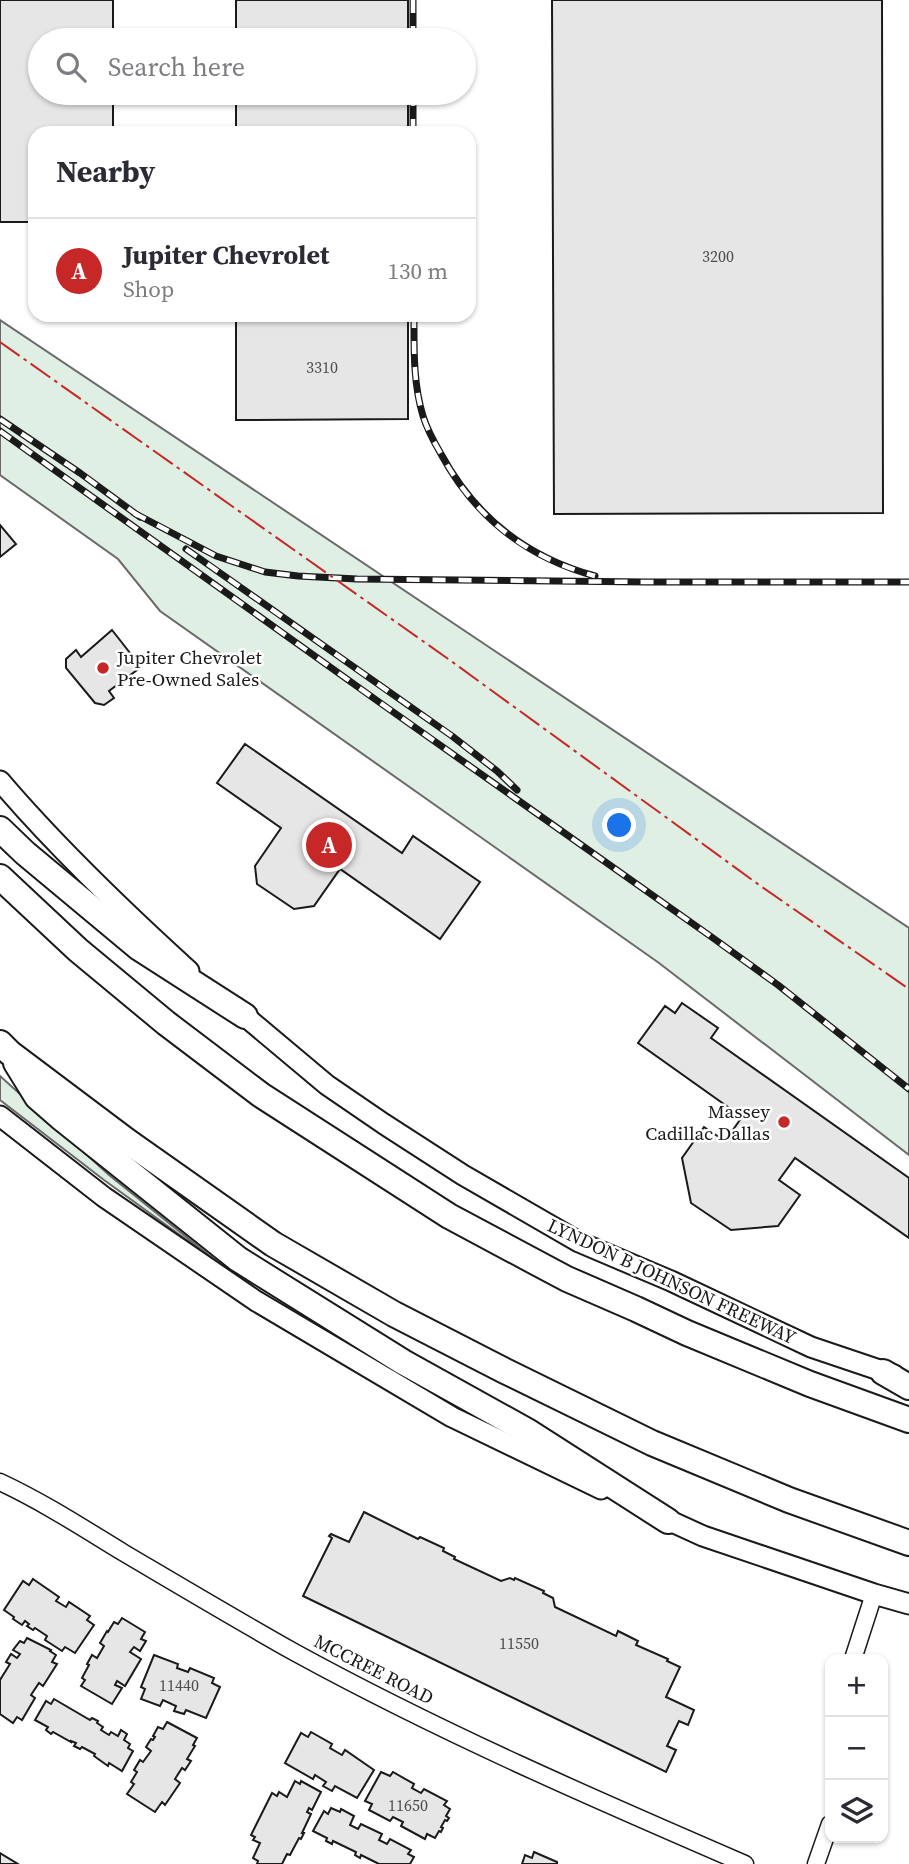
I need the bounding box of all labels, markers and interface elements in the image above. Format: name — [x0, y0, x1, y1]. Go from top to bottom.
search box — [28, 28, 476, 105]
icon: search — [52, 48, 90, 86]
text: Search here — [108, 49, 245, 85]
text: Nearby — [56, 151, 155, 192]
text: Jupiter Chevrolet — [123, 237, 329, 273]
house number: 3200 — [702, 245, 734, 267]
text: A — [71, 255, 87, 287]
text: 130 m — [387, 255, 448, 287]
text: Shop — [123, 273, 174, 305]
house number: 3310 — [306, 356, 338, 378]
place label: Jupiter Chevrolet Pre-Owned Sales — [116, 644, 262, 692]
marker: Jupiter Chevrolet Pre-Owned Sales — [95, 660, 111, 676]
your location — [602, 808, 636, 842]
pin: A — [306, 819, 352, 871]
place label: Massey Cadillac Dallas — [645, 1098, 770, 1146]
marker: Massey Cadillac Dallas — [776, 1114, 792, 1130]
street label: LYNDON B JOHNSON FREEWAY — [544, 1212, 800, 1350]
street label: MCCREE ROAD — [310, 1628, 438, 1710]
house number: 11550 — [499, 1632, 539, 1654]
map controls — [825, 1654, 888, 1843]
button: + — [825, 1654, 888, 1717]
house number: 11440 — [159, 1674, 199, 1696]
button: − — [825, 1717, 888, 1780]
button: layers — [825, 1780, 888, 1843]
house number: 11650 — [388, 1794, 428, 1816]

